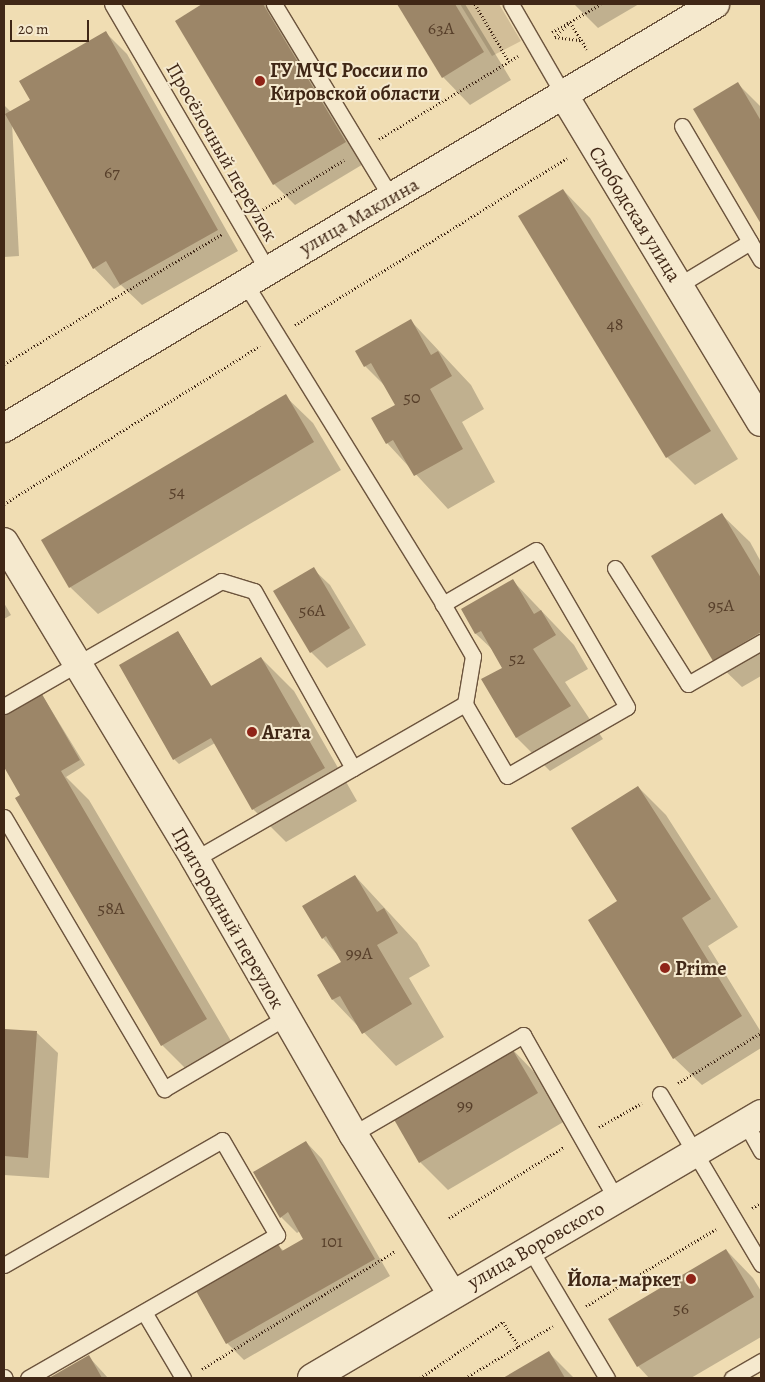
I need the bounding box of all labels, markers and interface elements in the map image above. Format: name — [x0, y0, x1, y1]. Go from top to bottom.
scale bar — [12, 10, 91, 42]
house number: 63А — [428, 17, 454, 39]
text: 20 m — [18, 19, 49, 39]
street label: Просёлочный переулок — [161, 58, 283, 246]
place label: ГУ МЧС России по Кировской области — [270, 58, 440, 105]
marker: ГУ МЧС России по Кировской области — [254, 75, 266, 87]
street label: Слободская улица — [584, 142, 686, 286]
house number: 67 — [104, 161, 120, 183]
street label: улица Маклина — [295, 172, 423, 260]
house number: 48 — [607, 313, 623, 335]
house number: 50 — [403, 386, 421, 408]
house number: 54 — [169, 480, 185, 502]
house number: 95А — [708, 594, 734, 616]
house number: 56А — [299, 599, 325, 621]
house number: 52 — [509, 647, 525, 669]
place label: Агата — [262, 720, 311, 744]
marker: Агата — [246, 726, 258, 738]
street label: Пригородный переулок — [166, 823, 290, 1013]
house number: 58А — [98, 897, 124, 919]
house number: 99А — [346, 942, 372, 964]
place label: Prime — [675, 956, 727, 980]
marker: Prime — [659, 962, 671, 974]
house number: 99 — [457, 1094, 473, 1116]
street label: улица Воровского — [463, 1196, 609, 1294]
house number: 101 — [321, 1230, 343, 1252]
place label: Йола-маркет — [567, 1267, 681, 1291]
marker: Йола-маркет — [685, 1273, 697, 1285]
house number: 56 — [673, 1297, 689, 1319]

